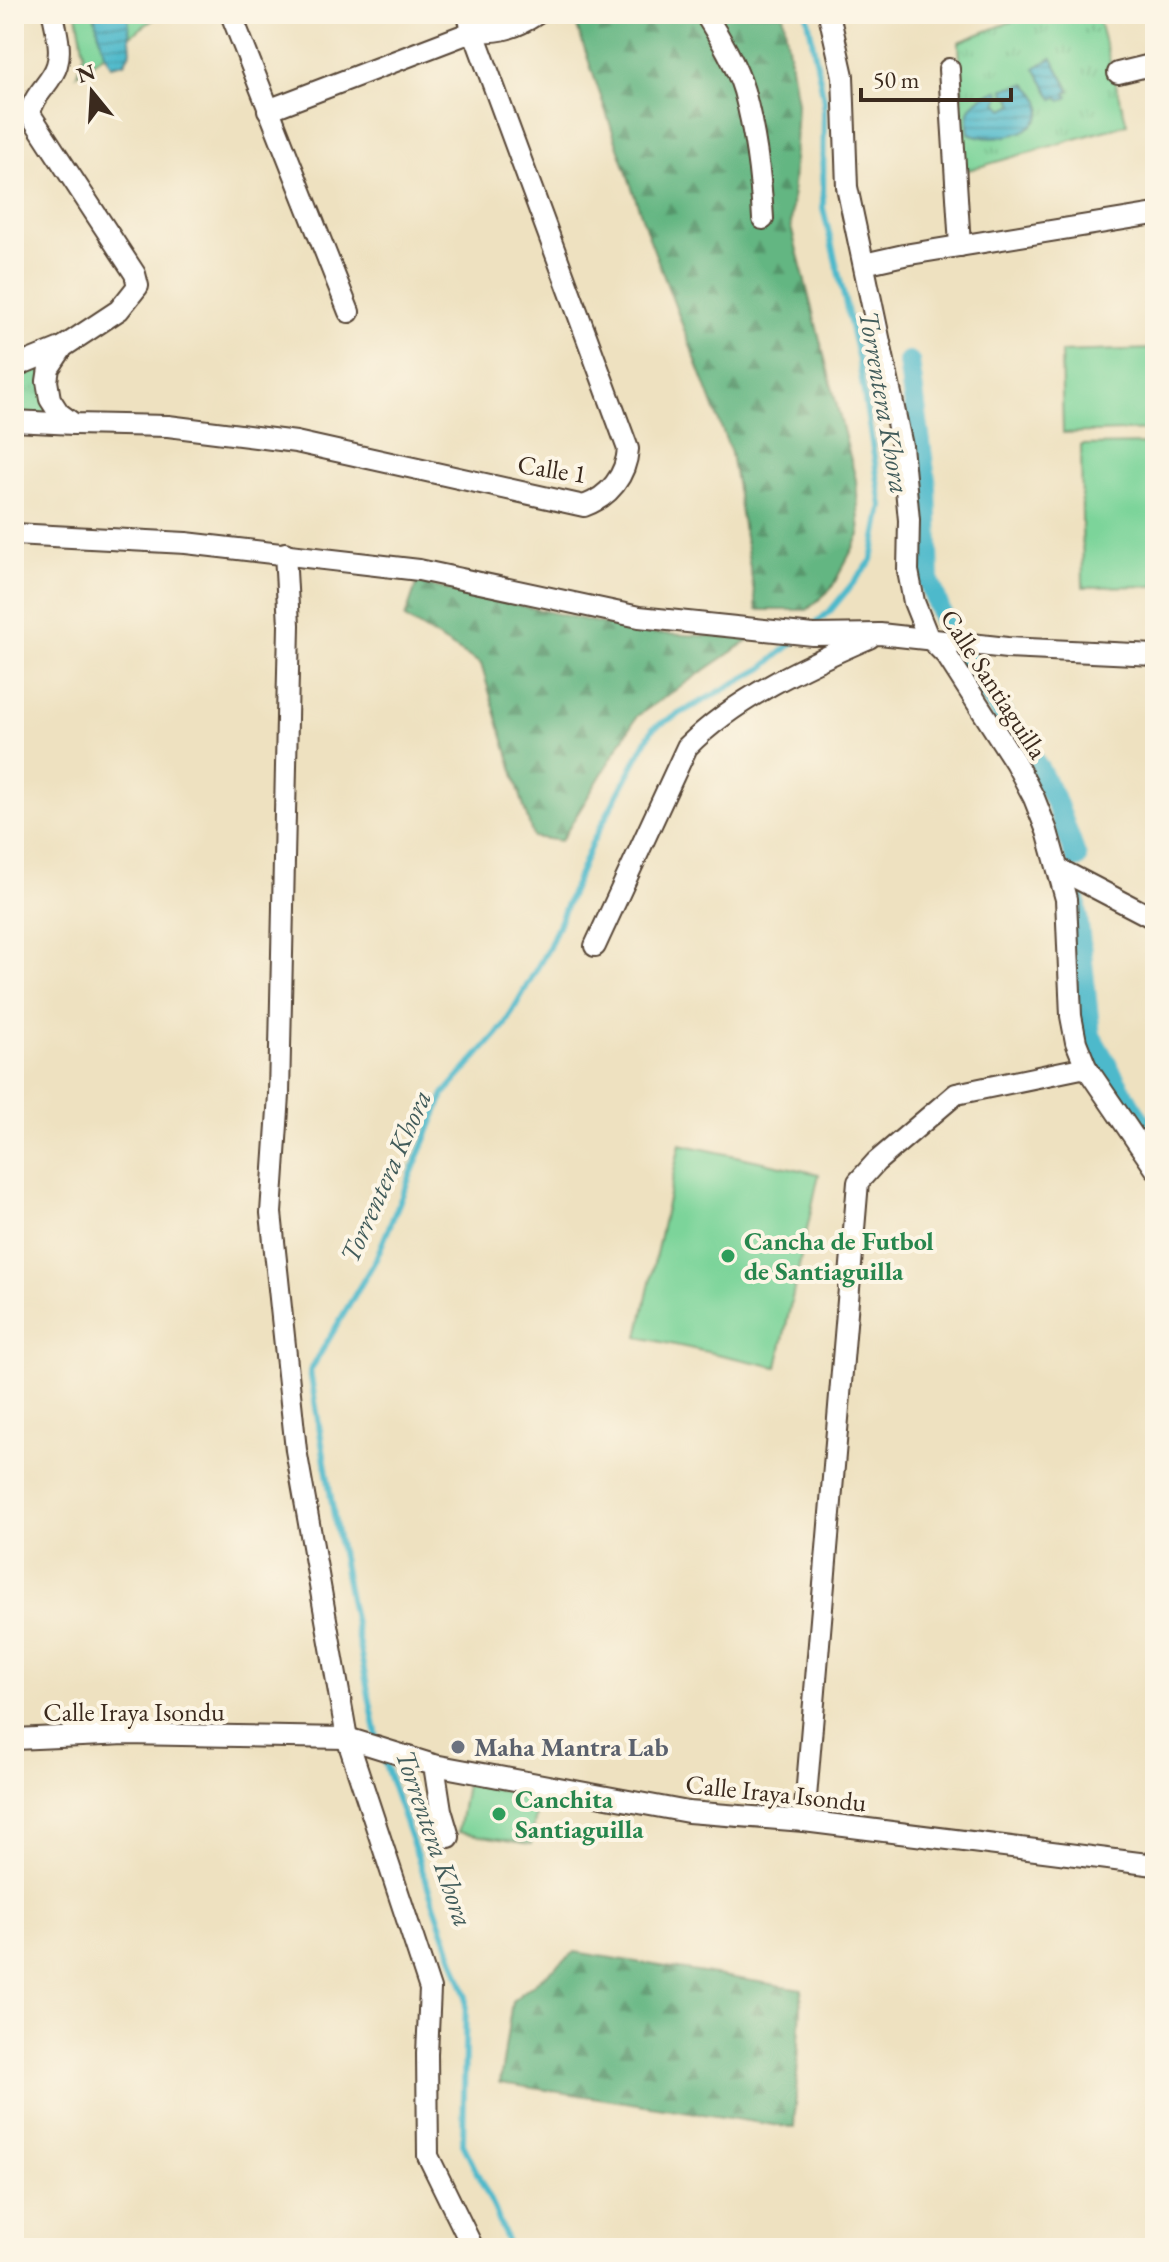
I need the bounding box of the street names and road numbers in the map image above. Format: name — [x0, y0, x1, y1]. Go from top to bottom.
street label: Calle 1 — [515, 447, 589, 491]
street label: Calle Santiaguilla — [933, 603, 1055, 766]
street label: Calle Iraya Isondu — [43, 1695, 225, 1729]
street label: Calle Iraya Isondu — [684, 1767, 868, 1819]

